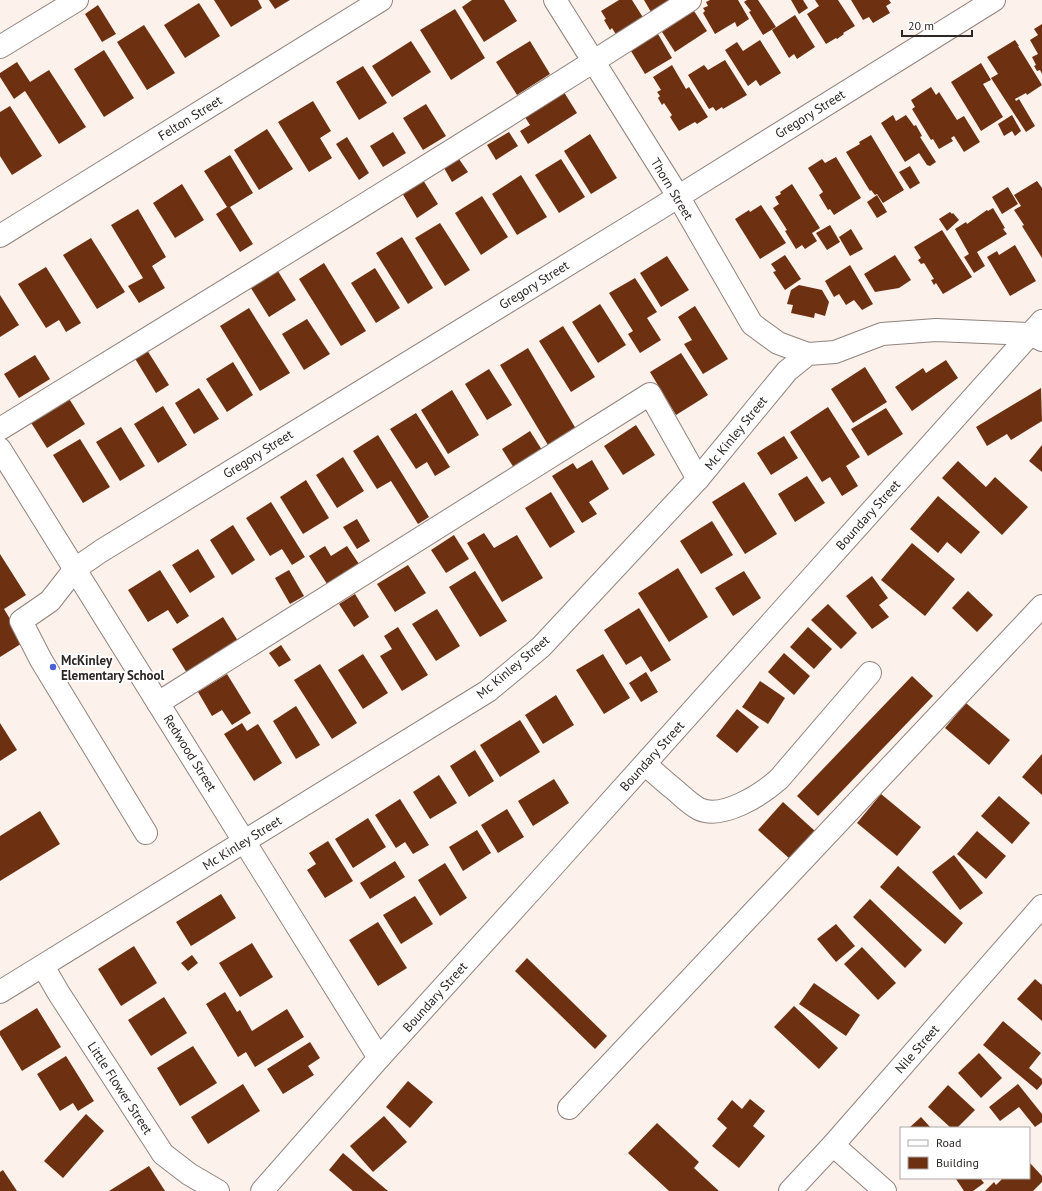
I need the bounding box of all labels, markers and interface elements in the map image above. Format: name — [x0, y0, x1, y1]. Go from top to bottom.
scale bar — [902, 12, 972, 38]
text: 20 m — [908, 18, 934, 33]
street label: Gregory Street — [772, 85, 849, 142]
street label: Felton Street — [155, 91, 226, 144]
street label: Thorn Street — [647, 155, 697, 224]
street label: Gregory Street — [496, 256, 573, 313]
street label: Mc Kinley Street — [701, 392, 771, 473]
street label: Gregory Street — [220, 425, 297, 482]
street label: Boundary Street — [832, 476, 904, 554]
street label: Mc Kinley Street — [473, 631, 553, 703]
place label: McKinley Elementary School — [61, 652, 165, 684]
marker: McKinley Elementary School — [48, 662, 58, 672]
street label: Redwood Street — [160, 711, 221, 795]
street label: Boundary Street — [616, 717, 688, 795]
street label: Mc Kinley Street — [199, 812, 285, 874]
street label: Boundary Street — [399, 958, 471, 1036]
street label: Nile Street — [891, 1021, 943, 1077]
street label: Little Flower Street — [84, 1038, 157, 1138]
legend — [900, 1127, 1030, 1179]
text: Road — [936, 1135, 961, 1150]
text: Building — [936, 1155, 979, 1170]

